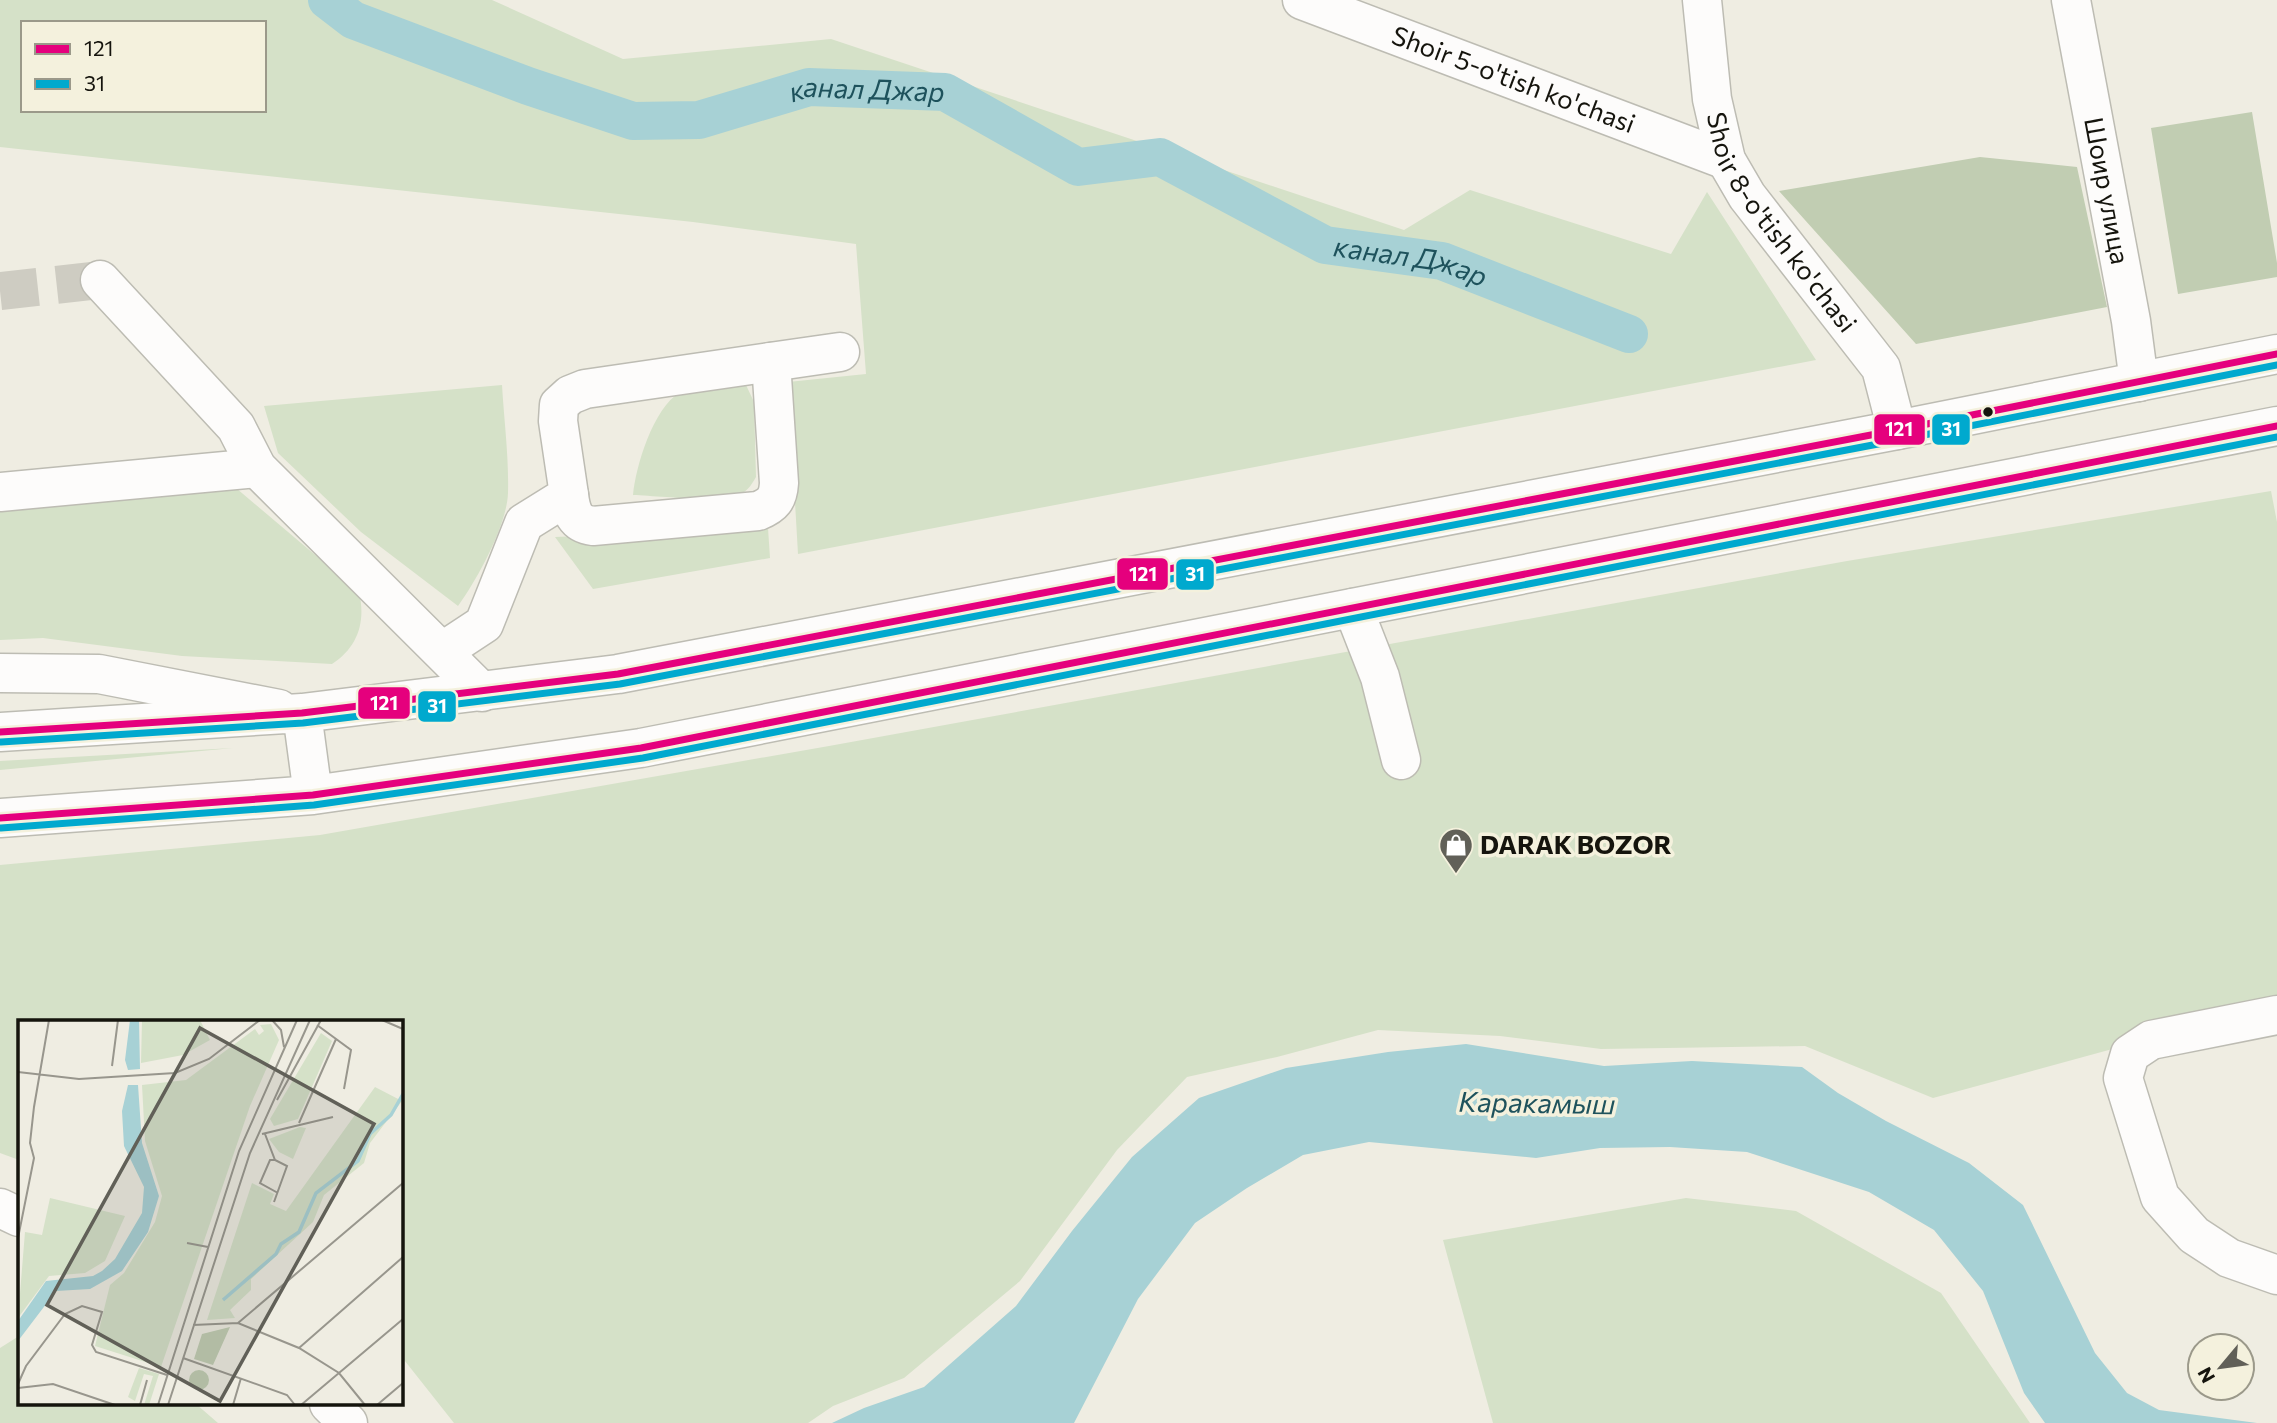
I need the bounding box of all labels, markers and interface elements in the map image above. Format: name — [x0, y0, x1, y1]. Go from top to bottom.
street label: Shoir 5-o'tish ko'chasi — [1388, 18, 1640, 138]
legend — [21, 21, 266, 112]
text: 121 — [84, 35, 114, 60]
water label: канал Джар — [784, 69, 945, 108]
text: 31 — [84, 70, 105, 95]
street label: Shoir 8-o'tish ko'chasi — [1702, 109, 1864, 338]
street label: Шоир улица — [2079, 114, 2137, 266]
water label: канал Джар — [1332, 228, 1493, 293]
unlabelled marker — [1981, 405, 1995, 419]
line badge: 121 — [1873, 413, 1926, 446]
line badge: 31 — [1931, 413, 1971, 446]
text: 121 — [1885, 417, 1913, 440]
text: 31 — [1941, 417, 1961, 440]
line badge: 121 — [1116, 557, 1169, 591]
line badge: 31 — [1175, 558, 1215, 591]
text: 121 — [1129, 562, 1157, 585]
text: 31 — [1185, 562, 1205, 585]
line badge: 121 — [357, 686, 411, 720]
line badge: 31 — [417, 690, 457, 723]
text: 121 — [370, 691, 398, 714]
text: 31 — [427, 694, 447, 717]
shop icon: DARAK BOZOR — [1437, 826, 1475, 875]
place label: DARAK BOZOR — [1480, 828, 1672, 859]
inset map — [18, 1020, 402, 1406]
water label: Каракамыш — [1458, 1084, 1616, 1120]
north arrow — [2186, 1332, 2256, 1402]
text: N — [2192, 1364, 2219, 1387]

